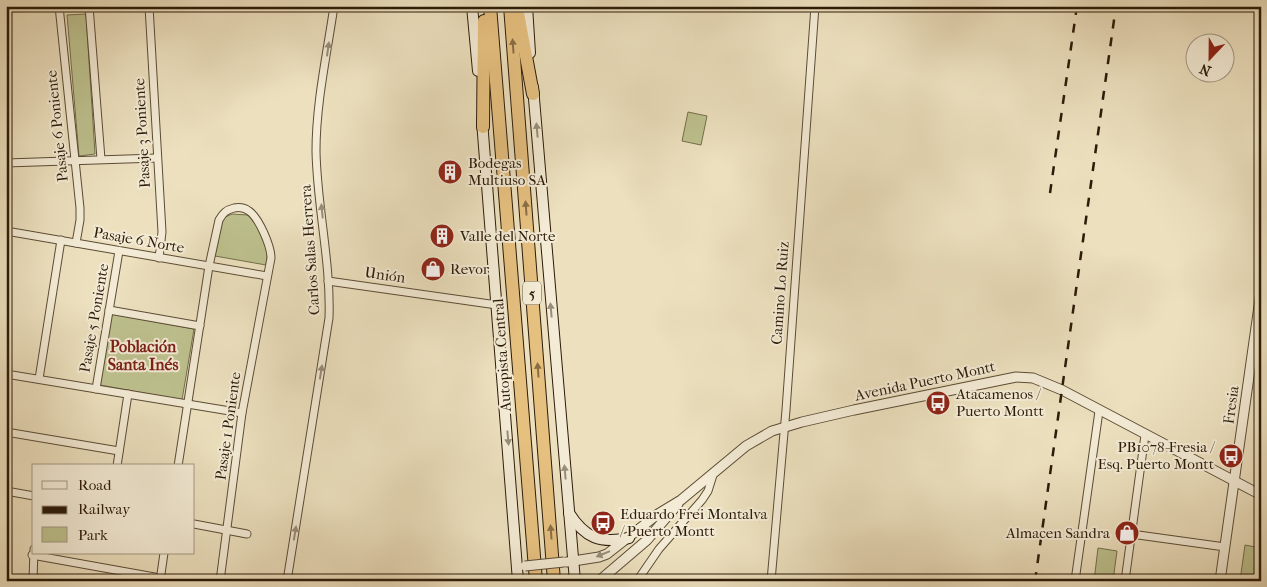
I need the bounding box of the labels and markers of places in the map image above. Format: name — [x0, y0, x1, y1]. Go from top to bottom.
place label: Bodegas Multiuso SA — [468, 154, 546, 189]
building icon: Bodegas Multiuso SA — [437, 159, 463, 185]
building icon: Valle del Norte — [429, 223, 455, 249]
place label: Valle del Norte — [459, 227, 556, 245]
shop icon: Revor — [420, 256, 446, 282]
place label: Revor — [450, 260, 490, 278]
place label: Atacamenos / Puerto Montt — [955, 385, 1045, 420]
bus stop icon: Atacamenos / Puerto Montt — [925, 390, 951, 416]
place label: PB1078-Fresia / Esq. Puerto Montt — [1098, 438, 1215, 473]
bus stop icon: PB1078-Fresia / Esq. Puerto Montt — [1218, 443, 1244, 469]
place label: Eduardo Frei Montalva / Puerto Montt — [619, 505, 769, 540]
bus stop icon: Eduardo Frei Montalva / Puerto Montt — [590, 510, 616, 536]
shop icon: Almacen Sandra — [1114, 520, 1140, 546]
place label: Almacen Sandra — [1005, 524, 1111, 542]

